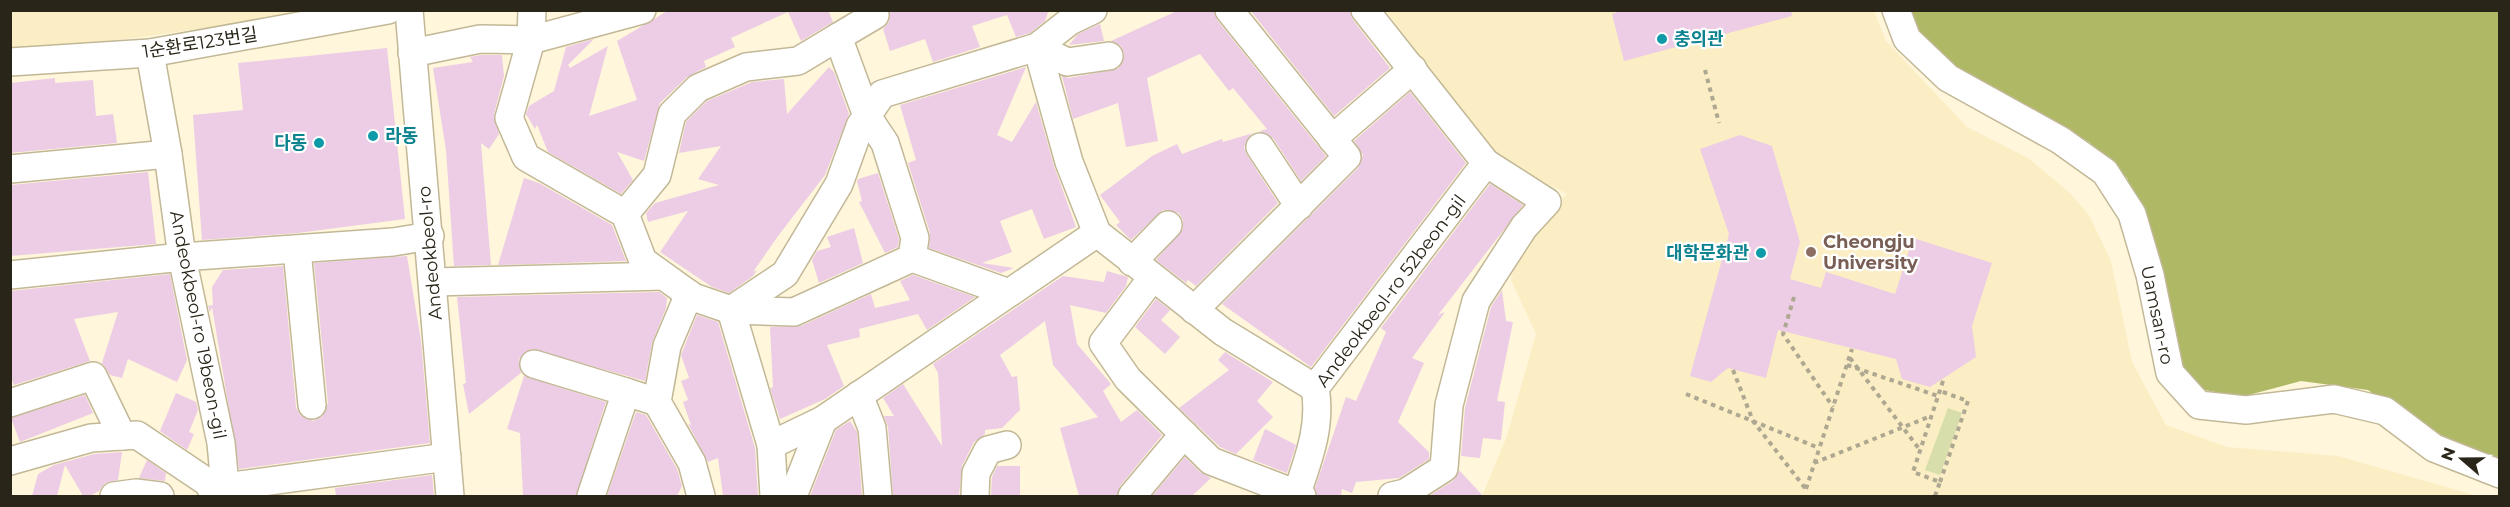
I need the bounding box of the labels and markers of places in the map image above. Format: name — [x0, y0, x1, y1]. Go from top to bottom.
place label: 충의관 — [1674, 28, 1724, 50]
marker: 충의관 — [1655, 32, 1669, 46]
place label: 라동 — [385, 125, 418, 147]
marker: 라동 — [366, 129, 380, 143]
place label: 다동 — [274, 132, 307, 154]
marker: 다동 — [312, 136, 326, 150]
place label: Cheongju University — [1823, 231, 1918, 274]
place label: 대학문화관 — [1666, 242, 1749, 264]
marker: Cheongju University — [1804, 245, 1818, 259]
marker: 대학문화관 — [1754, 246, 1768, 260]

